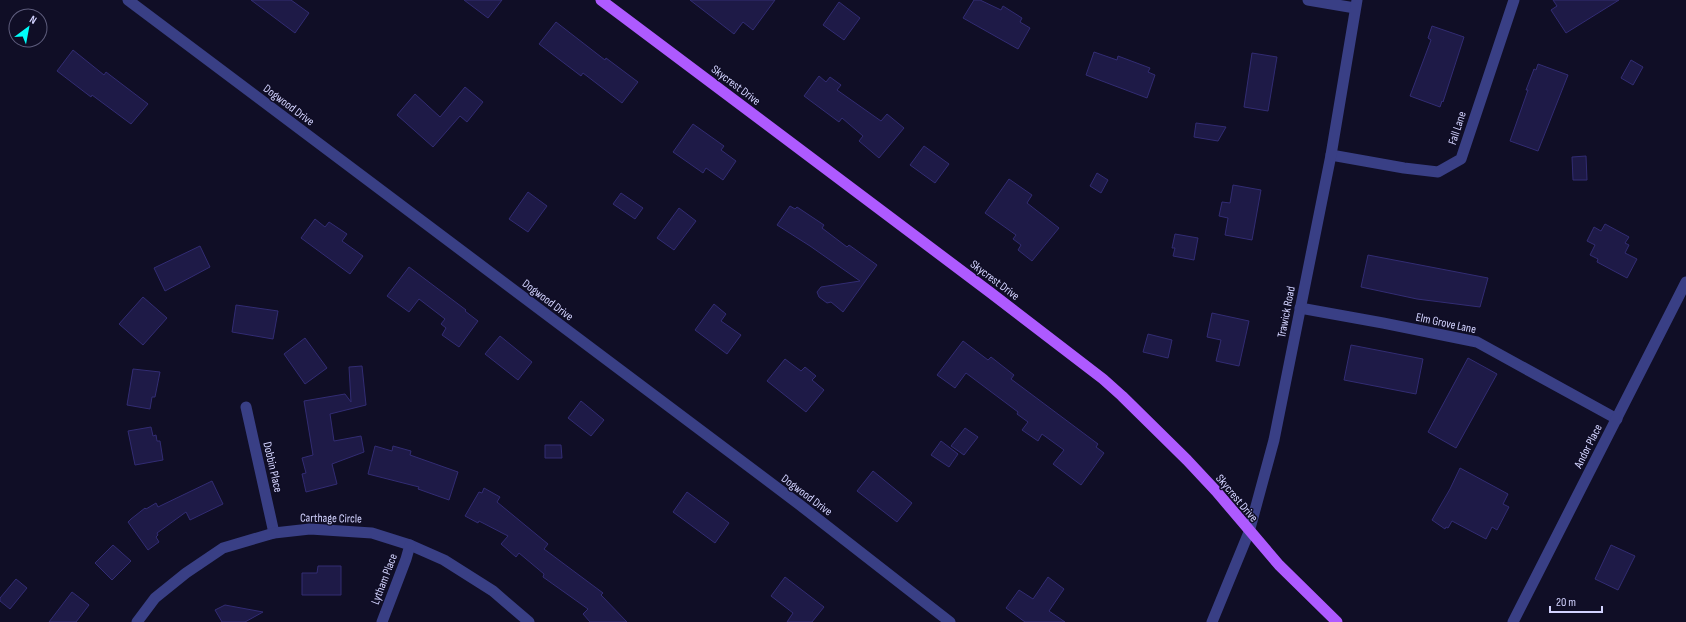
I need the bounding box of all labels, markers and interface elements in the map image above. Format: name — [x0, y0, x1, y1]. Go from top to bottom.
north arrow — [8, 8, 48, 48]
text: N — [27, 13, 39, 27]
street label: Skycrest Drive — [708, 62, 763, 109]
street label: Dogwood Drive — [260, 81, 317, 130]
street label: Fall Lane — [1445, 109, 1470, 147]
street label: Skycrest Drive — [967, 257, 1022, 304]
street label: Dogwood Drive — [519, 276, 576, 325]
street label: Trawick Road — [1274, 285, 1299, 339]
street label: Elm Grove Lane — [1414, 310, 1478, 337]
street label: Andor Place — [1571, 422, 1606, 472]
street label: Dobbin Place — [259, 440, 286, 494]
street label: Dogwood Drive — [778, 471, 835, 520]
street label: Skycrest Drive — [1212, 471, 1261, 525]
street label: Carthage Circle — [300, 510, 362, 527]
street label: Lytham Place — [368, 551, 401, 607]
scale bar — [1550, 588, 1602, 614]
text: 20 m — [1556, 595, 1576, 610]

